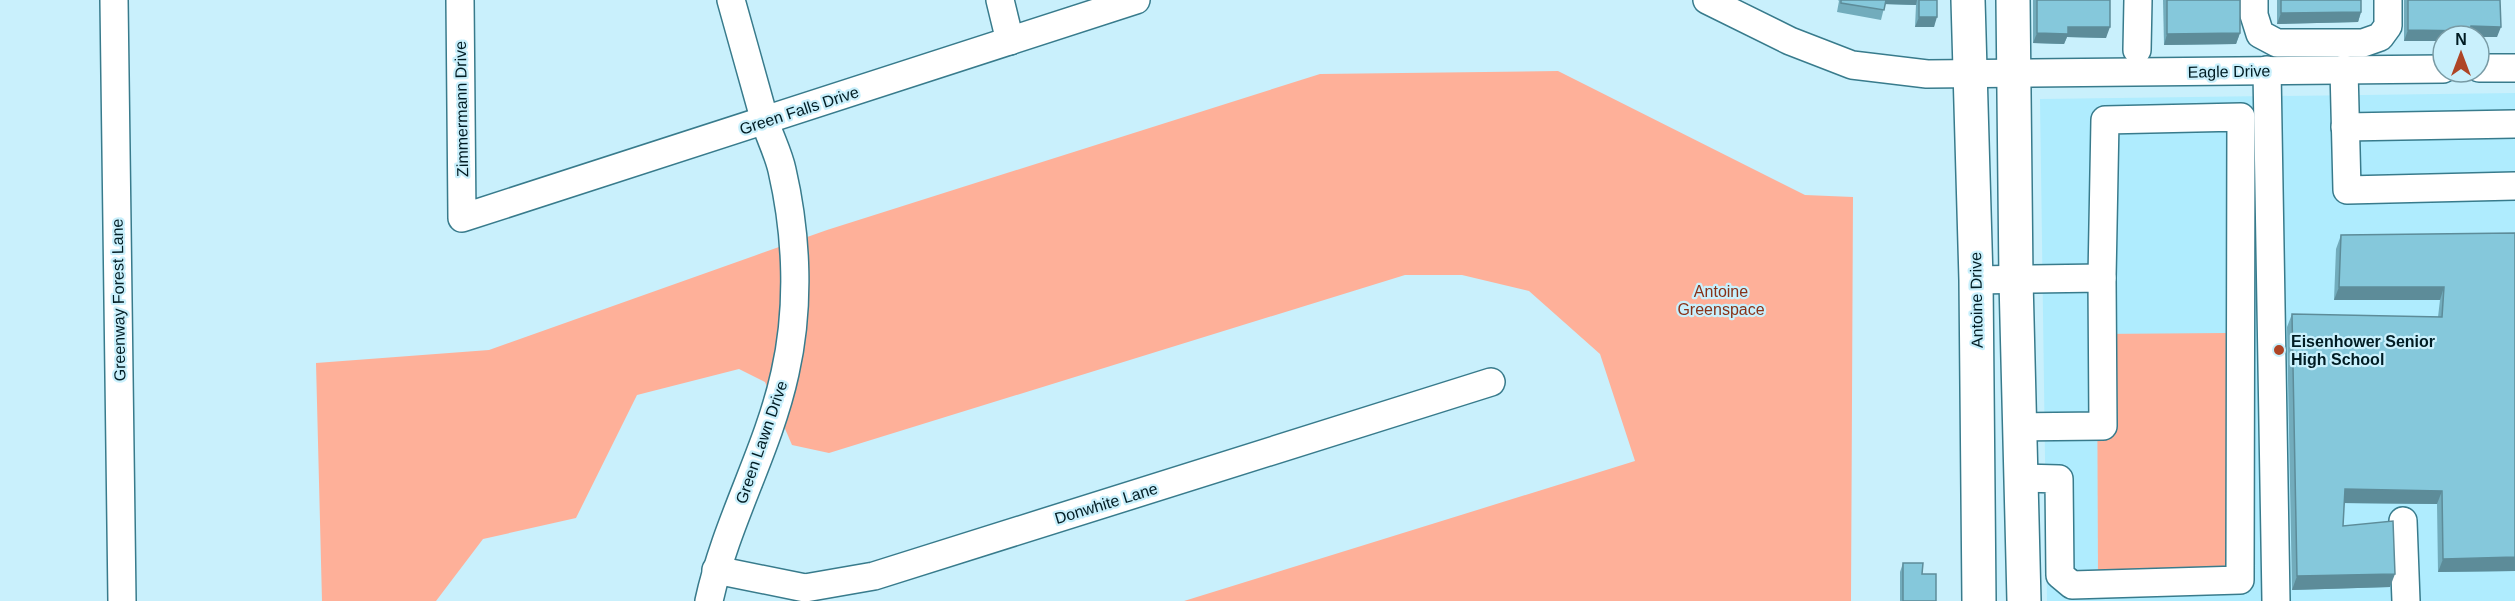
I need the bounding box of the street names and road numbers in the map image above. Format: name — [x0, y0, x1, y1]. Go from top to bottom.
street label: Zimmermann Drive — [452, 41, 471, 177]
street label: Eagle Drive — [2188, 62, 2271, 81]
street label: Green Falls Drive — [737, 83, 861, 138]
street label: Greenway Forest Lane — [109, 218, 128, 382]
street label: Antoine Drive — [1967, 252, 1986, 348]
street label: Green Lawn Drive — [732, 378, 791, 506]
street label: Donwhite Lane — [1053, 480, 1160, 527]

